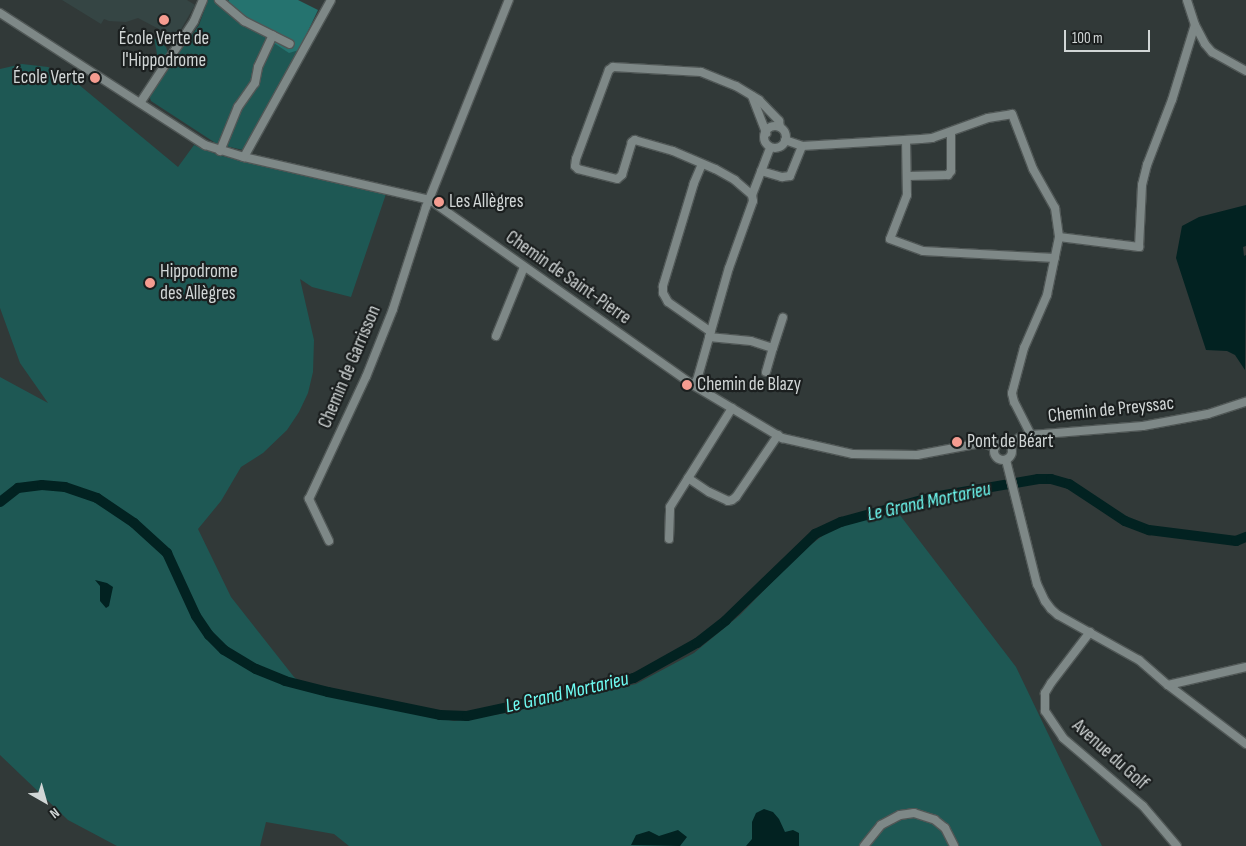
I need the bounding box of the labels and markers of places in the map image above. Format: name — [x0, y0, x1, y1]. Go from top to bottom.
marker: École Verte de l'Hippodrome — [158, 14, 170, 26]
place label: École Verte de l'Hippodrome — [119, 28, 209, 72]
place label: École Verte — [13, 67, 85, 89]
marker: École Verte — [89, 72, 101, 84]
place label: Les Allègres — [449, 191, 524, 213]
marker: Les Allègres — [433, 196, 445, 208]
place label: Hippodrome des Allègres — [160, 261, 238, 305]
marker: Hippodrome des Allègres — [144, 277, 156, 289]
place label: Chemin de Blazy — [697, 374, 801, 396]
marker: Chemin de Blazy — [681, 379, 693, 391]
place label: Pont de Béart — [967, 431, 1053, 453]
marker: Pont de Béart — [951, 436, 963, 448]

